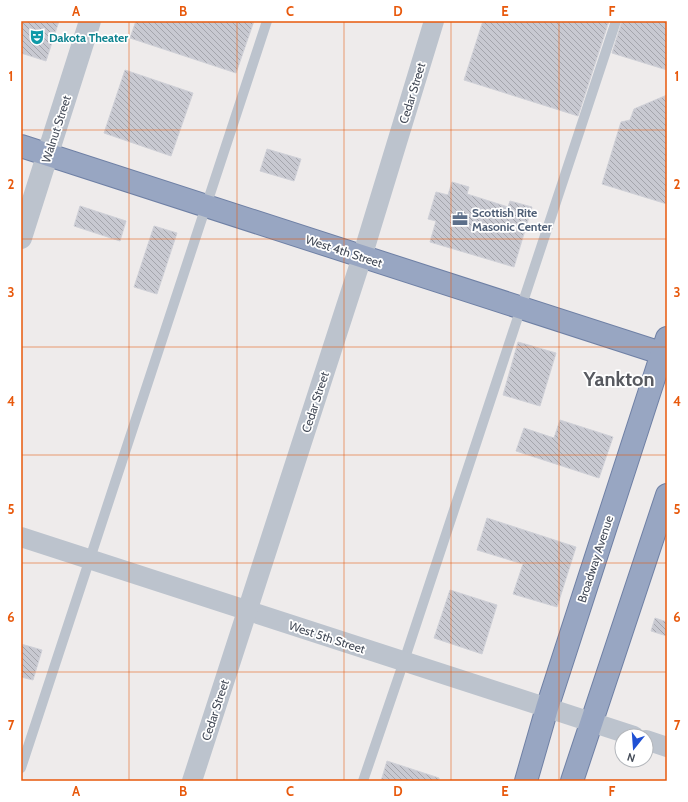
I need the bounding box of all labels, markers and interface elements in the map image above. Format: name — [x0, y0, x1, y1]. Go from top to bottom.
text: A — [72, 3, 81, 19]
text: B — [179, 3, 187, 19]
text: C — [286, 3, 294, 19]
text: D — [393, 3, 403, 19]
text: E — [501, 3, 509, 19]
text: F — [609, 3, 616, 19]
theatre icon: Dakota Theater — [28, 28, 46, 46]
place label: Dakota Theater — [49, 30, 128, 45]
street label: Cedar Street — [396, 61, 428, 125]
text: 1 — [9, 68, 13, 84]
text: 1 — [675, 68, 679, 84]
street label: Walnut Street — [38, 93, 74, 165]
text: 2 — [8, 176, 15, 192]
text: 2 — [674, 176, 681, 192]
place label: Scottish Rite Masonic Center — [472, 205, 552, 234]
office icon: Scottish Rite Masonic Center — [451, 210, 469, 228]
street label: West 4th Street — [304, 232, 384, 270]
text: 3 — [7, 284, 15, 300]
text: 3 — [673, 284, 681, 300]
district label: Yankton — [583, 367, 654, 391]
street label: Cedar Street — [298, 370, 332, 434]
text: 4 — [7, 393, 15, 409]
text: 4 — [673, 393, 681, 409]
text: 5 — [8, 501, 15, 517]
text: 5 — [674, 501, 681, 517]
street label: Broadway Avenue — [574, 514, 616, 604]
text: 6 — [7, 609, 15, 625]
text: 6 — [673, 609, 681, 625]
street label: West 5th Street — [287, 618, 367, 656]
street label: Cedar Street — [198, 678, 232, 742]
text: 7 — [8, 717, 15, 733]
text: 7 — [674, 717, 681, 733]
north arrow — [614, 728, 654, 768]
text: N — [625, 750, 637, 765]
text: A — [72, 783, 81, 799]
text: B — [179, 783, 187, 799]
text: C — [286, 783, 294, 799]
text: D — [393, 783, 403, 799]
text: E — [501, 783, 509, 799]
text: F — [609, 783, 616, 799]

